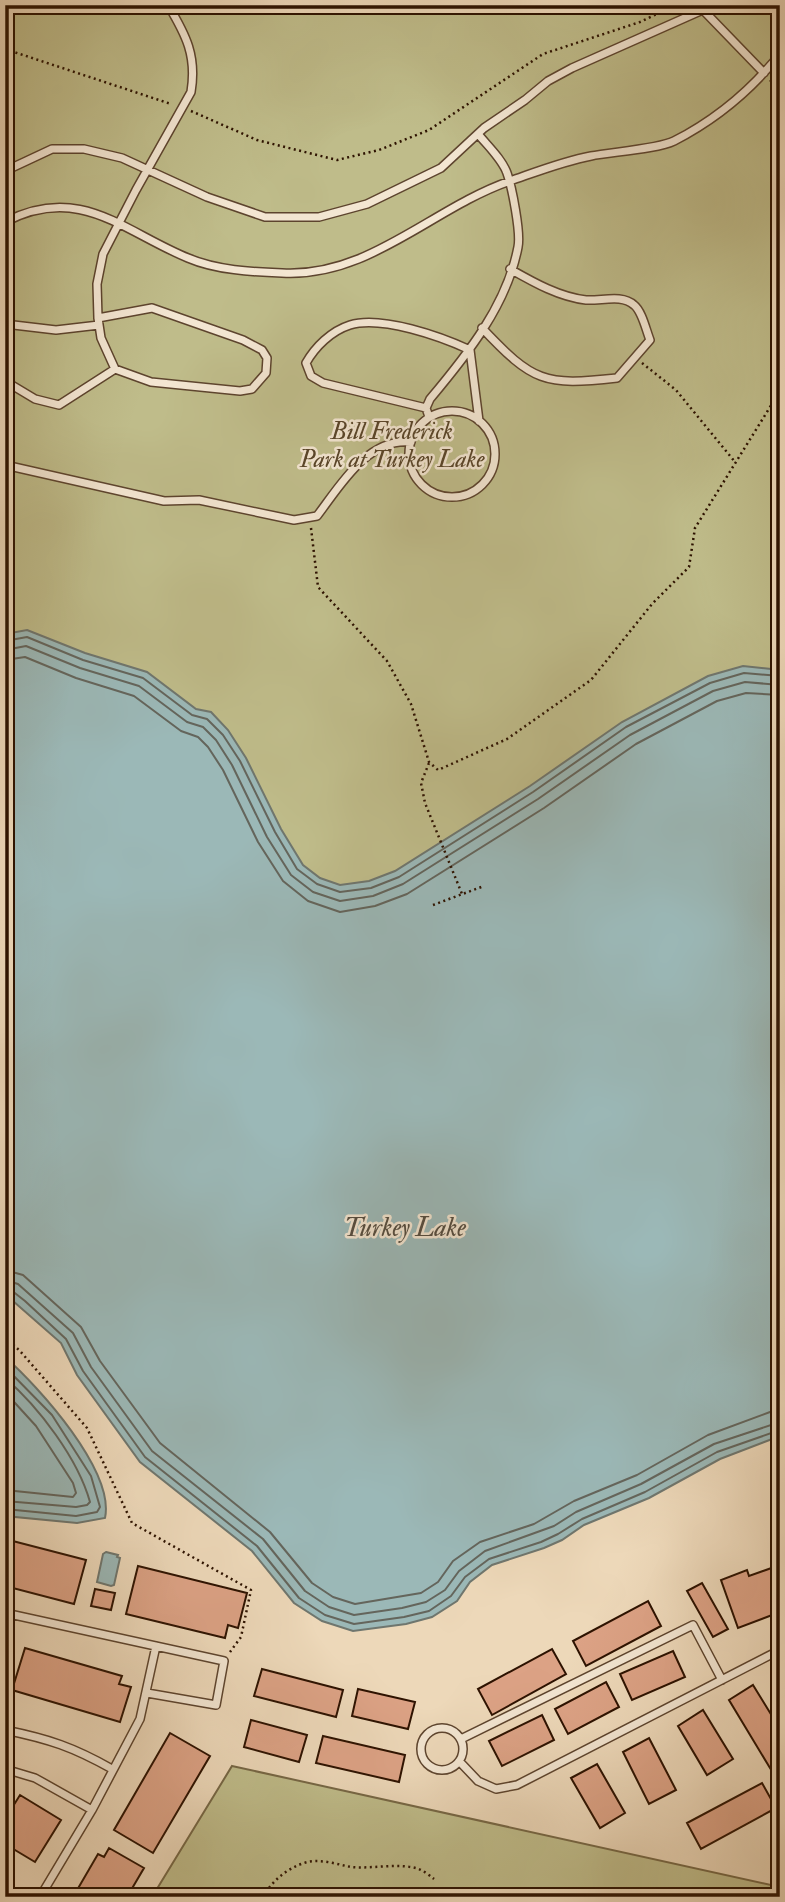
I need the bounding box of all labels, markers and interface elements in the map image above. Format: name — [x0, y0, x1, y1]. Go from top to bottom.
park label: Bill Frederick Park at Turkey Lake — [299, 416, 485, 475]
water label: Turkey Lake — [344, 1212, 466, 1244]

